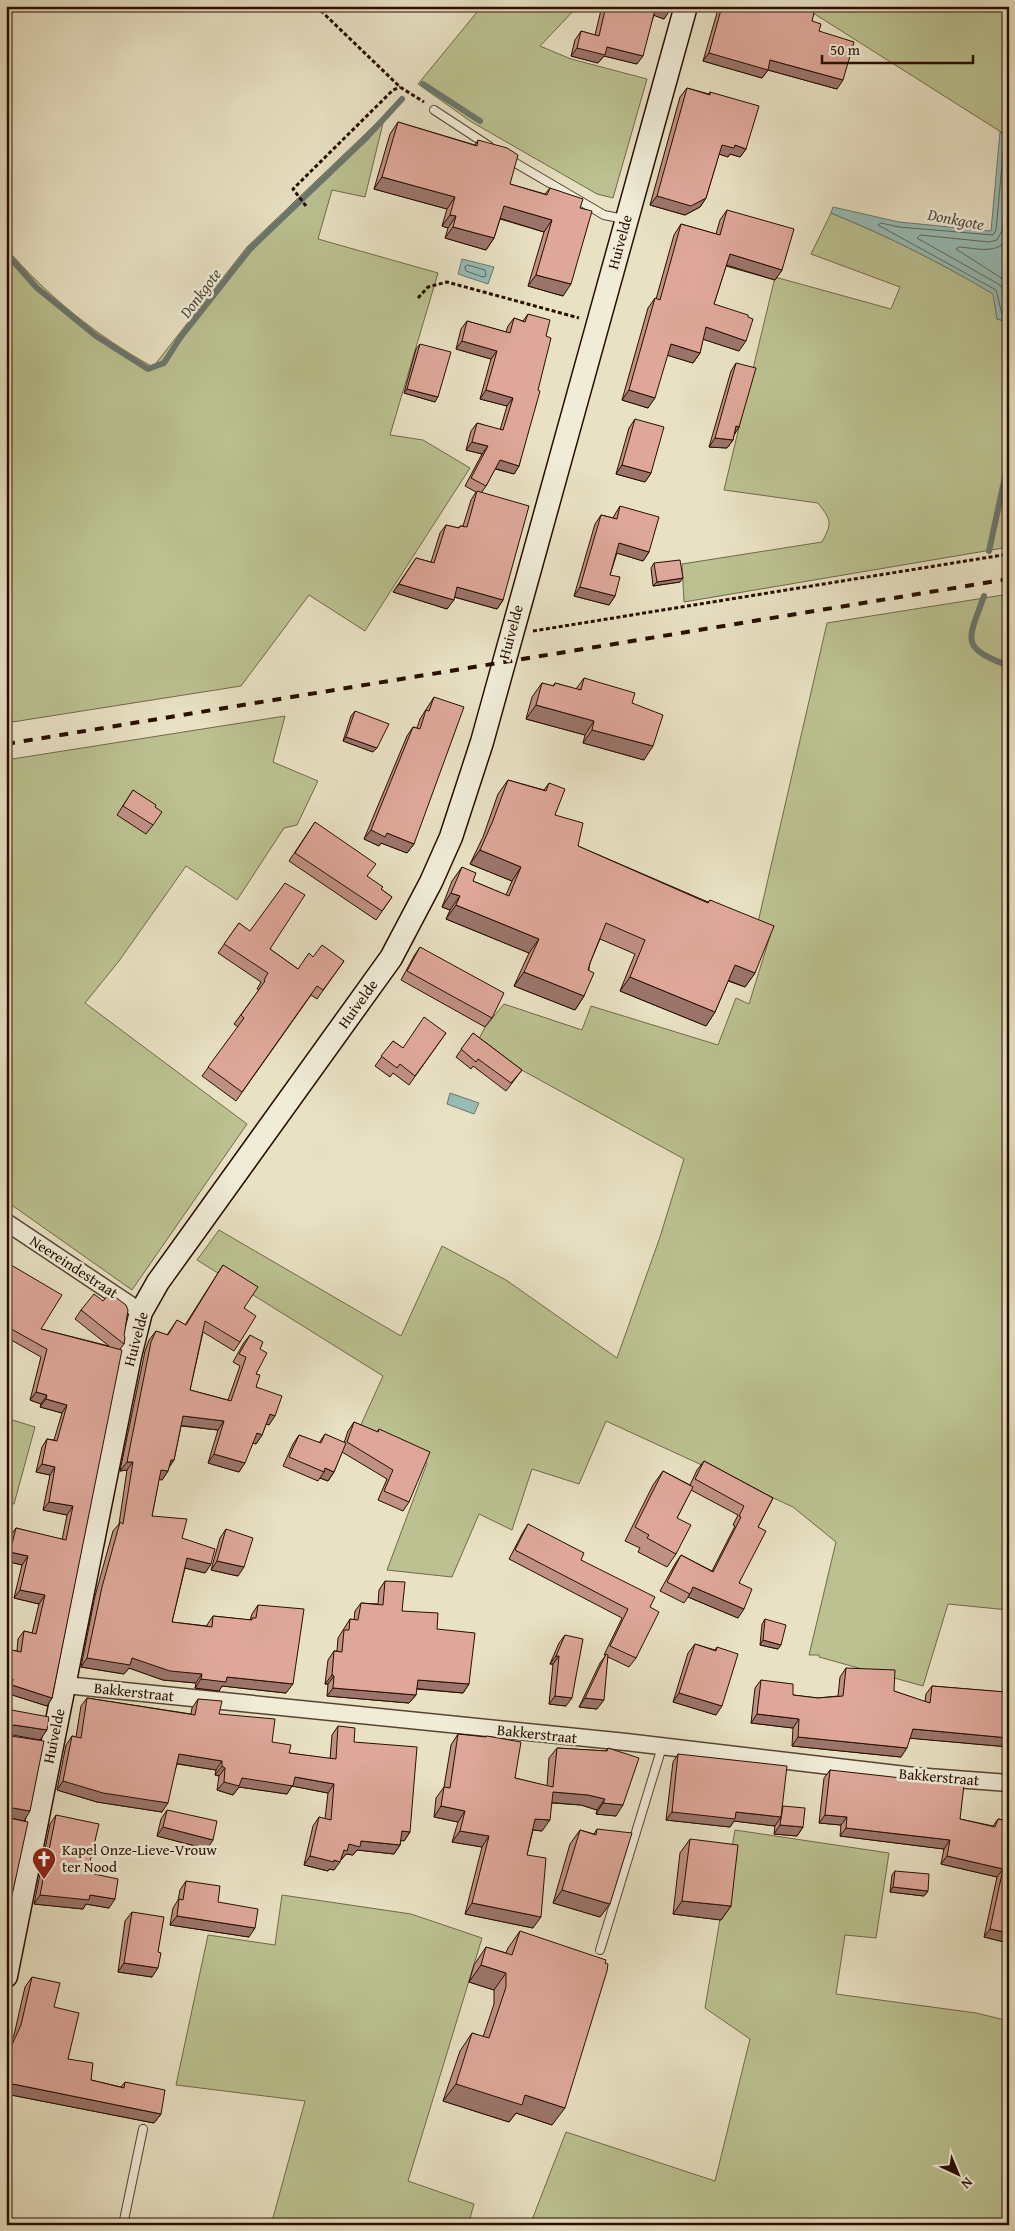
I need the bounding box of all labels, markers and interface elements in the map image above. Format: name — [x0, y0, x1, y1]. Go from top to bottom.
scale bar — [822, 32, 974, 64]
text: 50 m — [830, 39, 861, 60]
water label: Donkgote — [925, 202, 987, 236]
street label: Huivelde — [602, 212, 637, 271]
water label: Donkgote — [173, 263, 227, 324]
street label: Huivelde — [493, 602, 528, 661]
street label: Huivelde — [333, 975, 382, 1032]
street label: Neereindestraat — [26, 1230, 123, 1303]
street label: Huivelde — [118, 1309, 153, 1368]
street label: Bakkerstraat — [93, 1677, 176, 1706]
street label: Huivelde — [37, 1706, 70, 1765]
street label: Bakkerstraat — [496, 1719, 579, 1748]
street label: Bakkerstraat — [898, 1763, 981, 1791]
place label: Kapel Onze-Lieve-Vrouw ter Nood — [62, 1839, 217, 1877]
church icon: Kapel Onze-Lieve-Vrouw ter Nood — [31, 1846, 57, 1880]
north arrow — [932, 2148, 982, 2198]
text: N — [956, 2173, 977, 2194]

